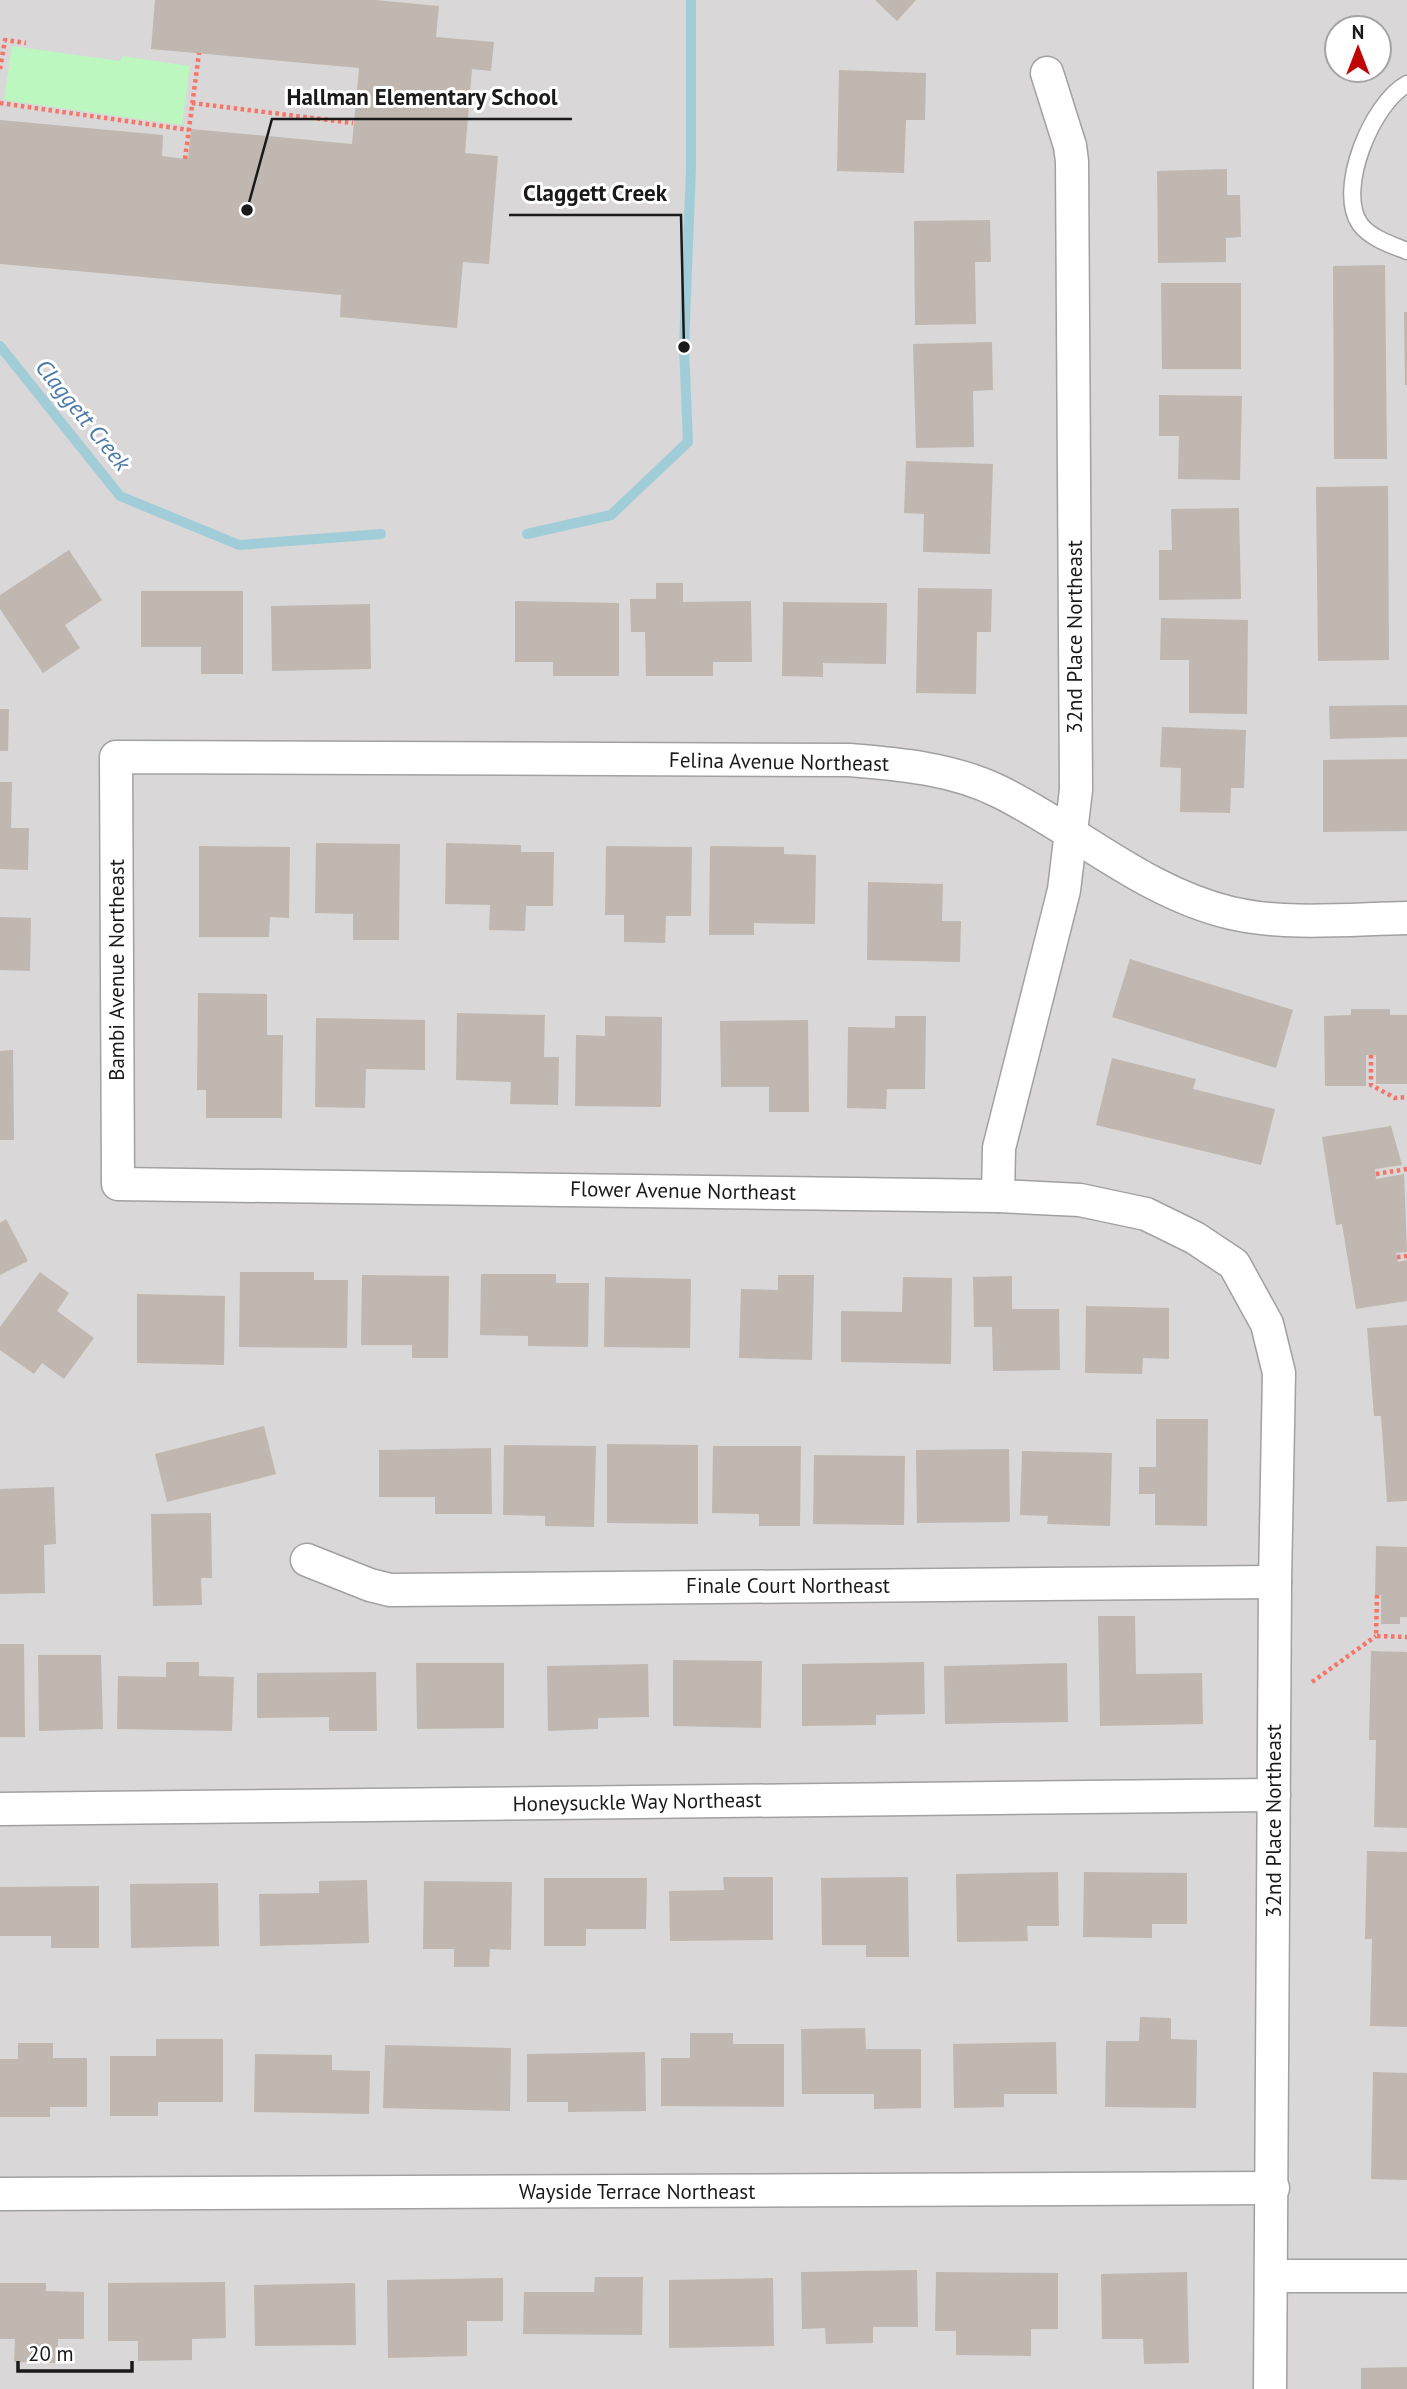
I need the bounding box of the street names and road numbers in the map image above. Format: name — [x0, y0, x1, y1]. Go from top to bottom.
street label: 32nd Place Northeast — [1061, 540, 1088, 734]
street label: Felina Avenue Northeast — [669, 746, 889, 777]
street label: Bambi Avenue Northeast — [103, 859, 130, 1081]
street label: Flower Avenue Northeast — [570, 1175, 796, 1206]
street label: Finale Court Northeast — [686, 1572, 890, 1599]
street label: 32nd Place Northeast — [1260, 1724, 1287, 1918]
street label: Honeysuckle Way Northeast — [512, 1786, 762, 1817]
street label: Wayside Terrace Northeast — [519, 2178, 755, 2205]

